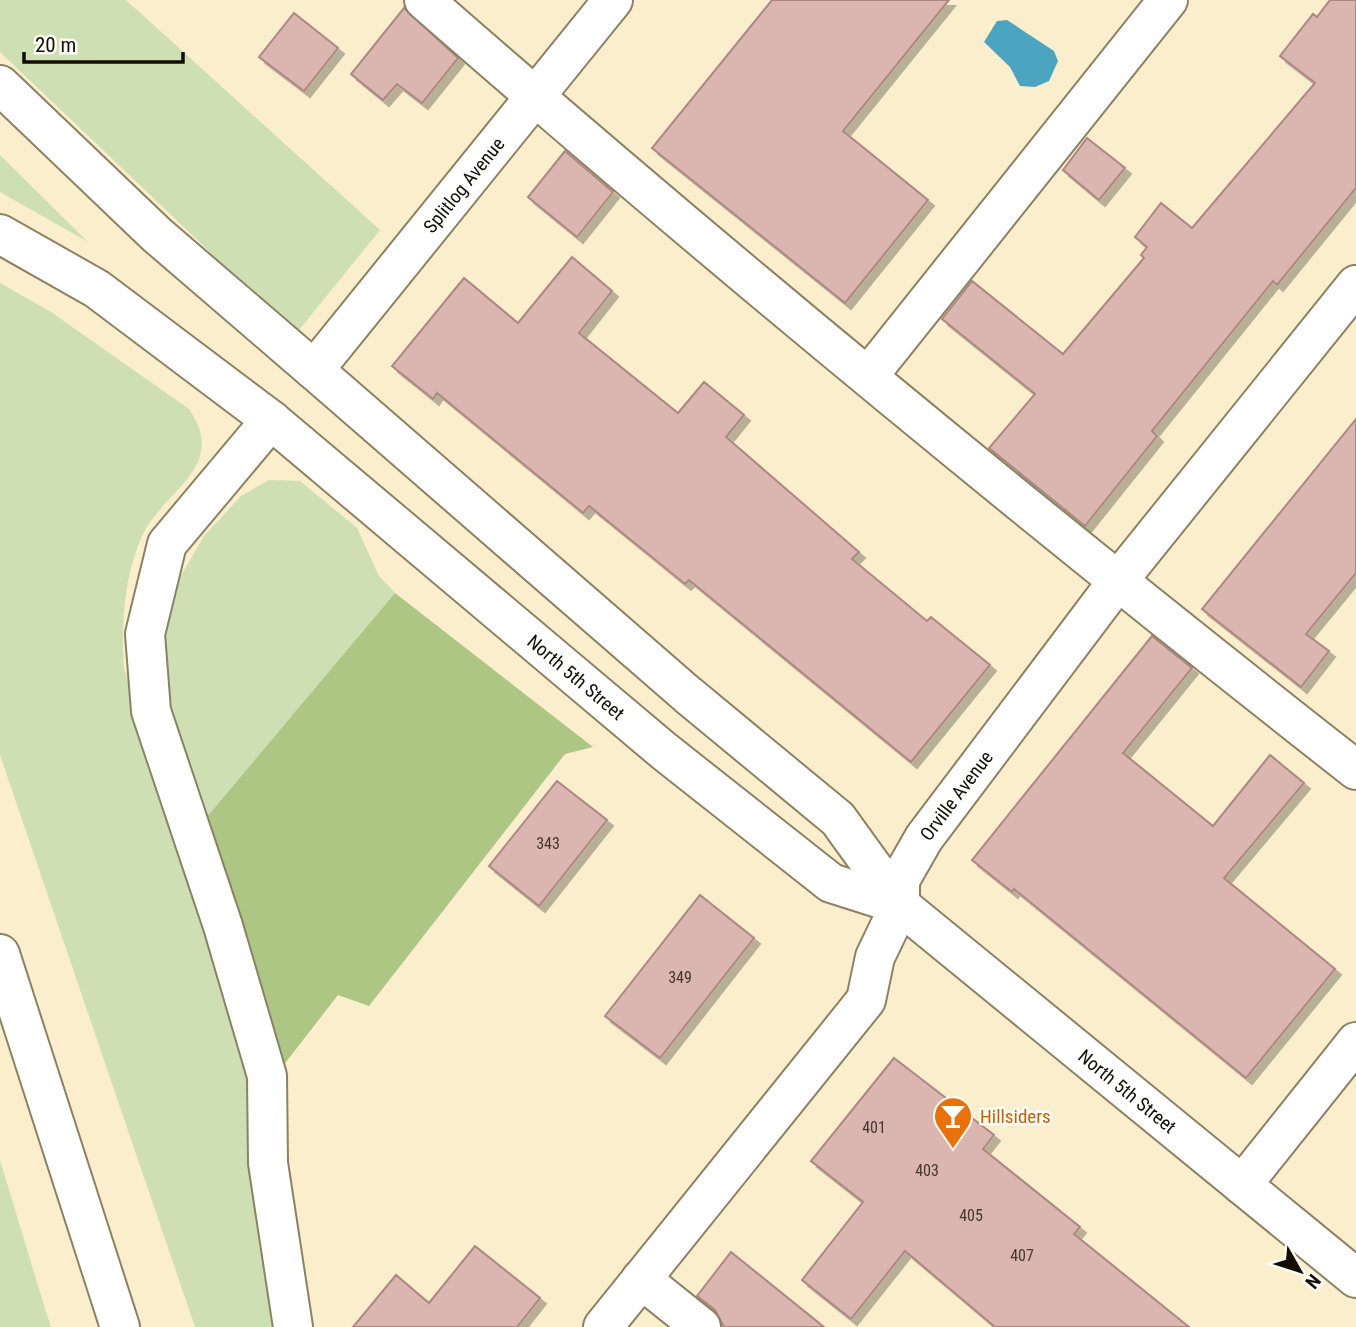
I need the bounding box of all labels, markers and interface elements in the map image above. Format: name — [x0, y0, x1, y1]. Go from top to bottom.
scale bar — [24, 21, 184, 65]
text: 20 m — [35, 33, 76, 57]
street label: Splitlog Avenue — [418, 132, 509, 237]
street label: North 5th Street — [523, 630, 629, 724]
street label: Orville Avenue — [915, 746, 997, 845]
house number: 343 — [536, 834, 560, 853]
house number: 349 — [668, 968, 692, 987]
street label: North 5th Street — [1074, 1044, 1181, 1138]
bar icon: Hillsiders — [932, 1095, 974, 1150]
place label: Hillsiders — [980, 1105, 1051, 1128]
house number: 401 — [862, 1118, 886, 1137]
house number: 403 — [915, 1161, 939, 1180]
house number: 405 — [959, 1206, 983, 1225]
north arrow — [1265, 1236, 1335, 1306]
house number: 407 — [1010, 1246, 1034, 1265]
text: N — [1300, 1270, 1325, 1293]

